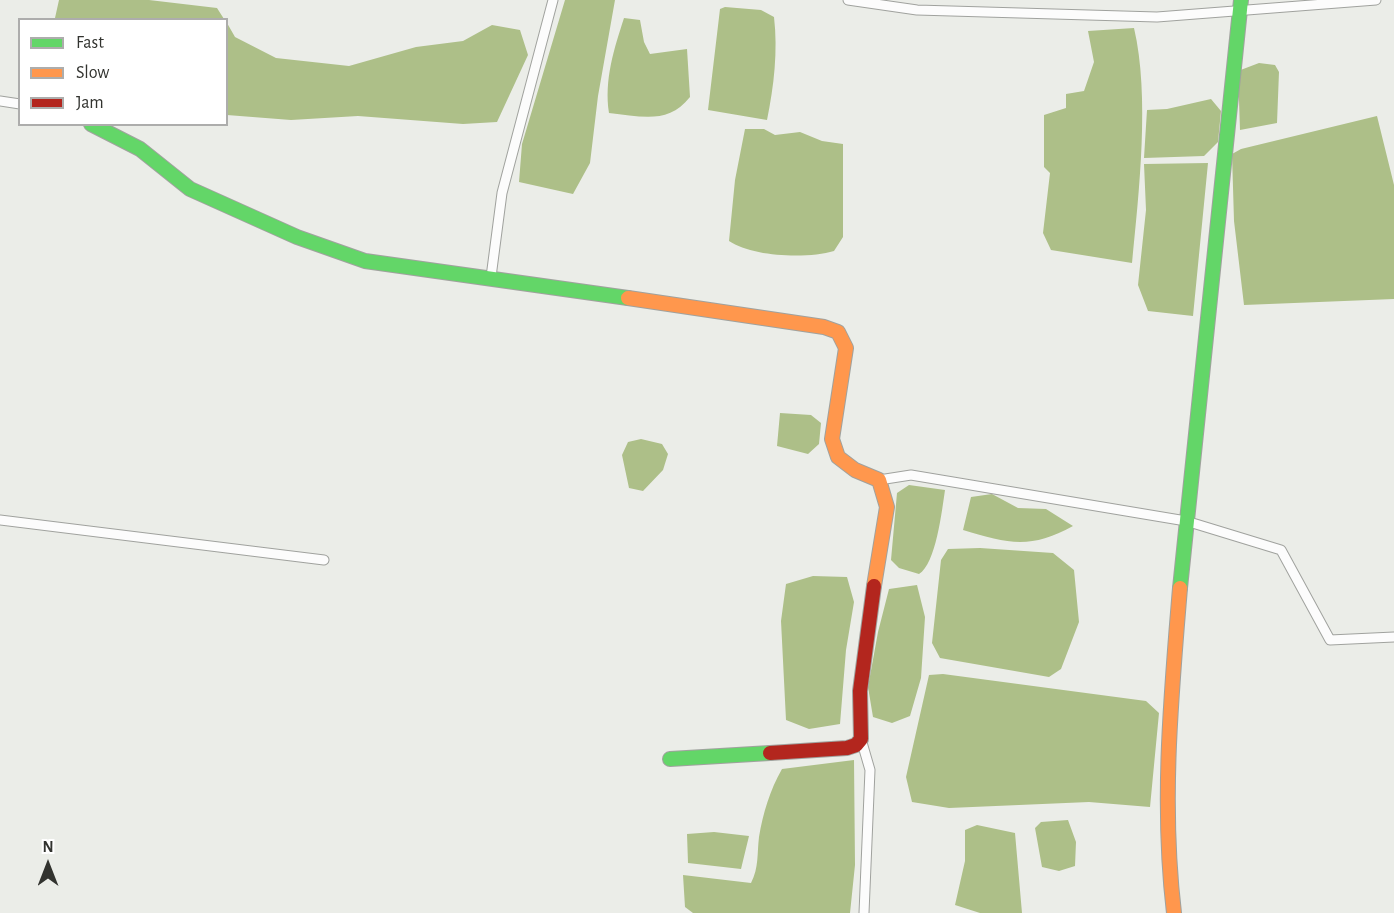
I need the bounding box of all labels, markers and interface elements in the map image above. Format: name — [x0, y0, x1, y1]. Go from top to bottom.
legend — [18, 18, 228, 126]
text: Fast — [76, 34, 104, 52]
text: Slow — [76, 64, 109, 82]
text: Jam — [76, 94, 104, 112]
north arrow — [18, 835, 78, 895]
text: N — [42, 839, 54, 855]

